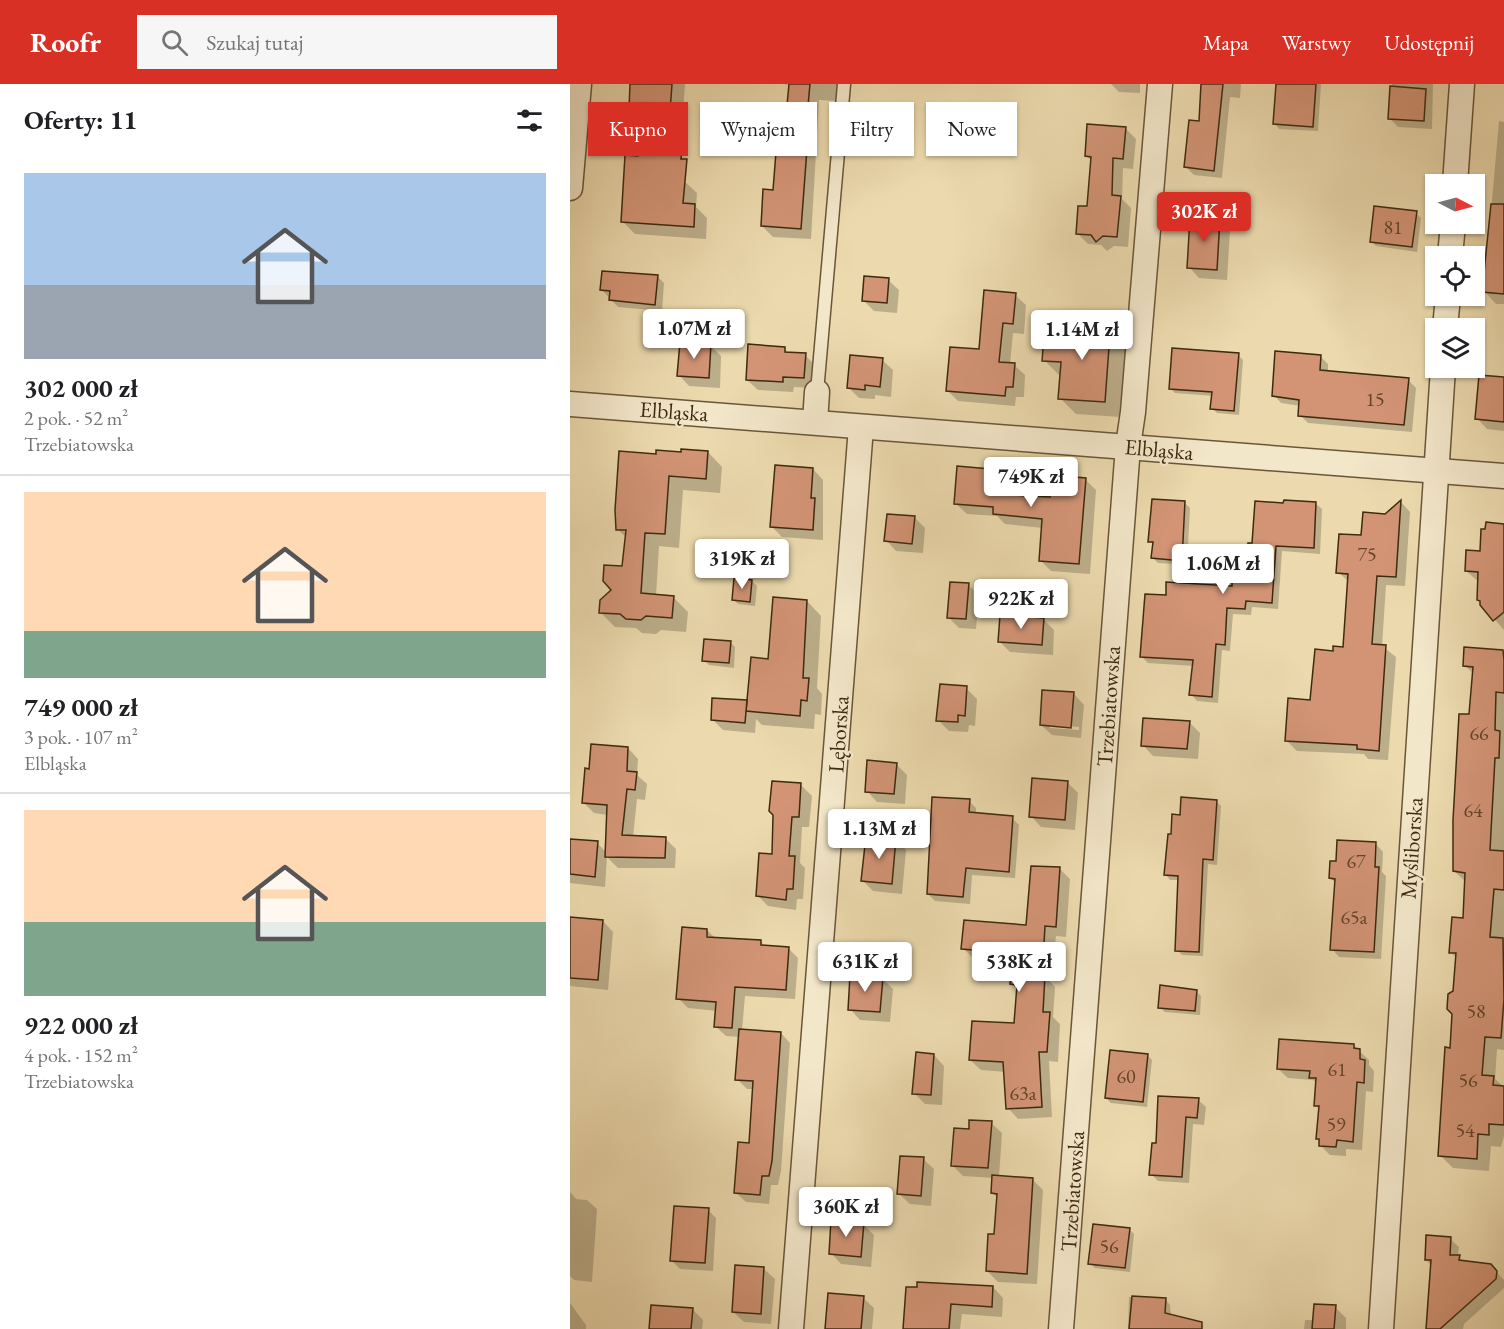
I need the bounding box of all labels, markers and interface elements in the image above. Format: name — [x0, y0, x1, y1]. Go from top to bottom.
search box — [137, 15, 557, 69]
text: Roofr — [30, 24, 101, 60]
icon: search — [158, 26, 191, 59]
text: Szukaj tutaj — [206, 28, 303, 57]
text: Mapa — [1203, 29, 1249, 56]
text: Warstwy — [1282, 29, 1351, 56]
text: Udostępnij — [1384, 29, 1474, 56]
chip: Kupno — [588, 102, 688, 156]
chip: Wynajem — [700, 102, 817, 156]
chip: Filtry — [829, 102, 914, 156]
chip: Nowe — [926, 102, 1017, 156]
text: Oferty: 11 — [24, 103, 137, 137]
icon: filters — [513, 104, 546, 137]
north arrow — [1425, 174, 1485, 234]
map controls — [1425, 174, 1485, 378]
pin: 302K zł — [1149, 192, 1259, 243]
text: 302K zł — [1171, 198, 1237, 224]
icon: home — [231, 212, 339, 320]
house number: 81 — [1383, 214, 1403, 240]
button: locate — [1425, 246, 1485, 306]
pin: 1.07M zł — [632, 309, 756, 360]
pin: 1.14M zł — [1020, 310, 1144, 361]
text: 1.07M zł — [657, 315, 731, 341]
text: 1.14M zł — [1045, 316, 1119, 342]
button: layers — [1425, 318, 1485, 378]
text: 302 000 zł — [24, 371, 138, 405]
house number: 15 — [1365, 386, 1385, 412]
street label: Elbląska — [639, 395, 710, 428]
text: 2 pok. · 52 m² — [24, 405, 128, 431]
text: Trzebiatowska — [24, 431, 134, 457]
street label: Elbląska — [1123, 432, 1195, 467]
pin: 749K zł — [976, 457, 1086, 508]
text: 749K zł — [998, 463, 1064, 489]
icon: home — [231, 531, 339, 639]
pin: 319K zł — [687, 539, 797, 590]
house number: 75 — [1357, 541, 1377, 567]
pin: 1.06M zł — [1161, 544, 1285, 595]
text: 319K zł — [709, 545, 775, 571]
text: 1.06M zł — [1186, 550, 1260, 576]
pin: 922K zł — [966, 579, 1076, 630]
text: 922K zł — [988, 585, 1054, 611]
street label: Trzebiatowska — [1090, 644, 1127, 767]
text: 749 000 zł — [24, 690, 138, 724]
street label: Lęborska — [821, 694, 856, 773]
house number: 66 — [1469, 720, 1489, 746]
text: 3 pok. · 107 m² — [24, 724, 138, 750]
text: Elbląska — [24, 750, 87, 776]
street label: Myśliborska — [1393, 796, 1430, 900]
house number: 64 — [1463, 797, 1483, 823]
pin: 1.13M zł — [817, 809, 941, 860]
text: 1.13M zł — [842, 815, 916, 841]
house number: 67 — [1346, 848, 1366, 874]
icon: home — [231, 849, 339, 957]
house number: 65a — [1340, 904, 1368, 930]
pin: 631K zł — [810, 942, 920, 993]
pin: 538K zł — [964, 942, 1074, 993]
text: 631K zł — [832, 948, 898, 974]
text: 538K zł — [986, 948, 1052, 974]
house number: 58 — [1466, 998, 1486, 1024]
text: 922 000 zł — [24, 1008, 138, 1042]
text: 4 pok. · 152 m² — [24, 1042, 138, 1068]
house number: 61 — [1327, 1056, 1347, 1082]
house number: 60 — [1116, 1063, 1136, 1089]
house number: 56 — [1458, 1067, 1478, 1093]
text: Trzebiatowska — [24, 1068, 134, 1094]
house number: 63a — [1009, 1080, 1037, 1106]
house number: 59 — [1326, 1111, 1346, 1137]
house number: 54 — [1455, 1117, 1475, 1143]
street label: Trzebiatowska — [1054, 1129, 1091, 1252]
pin: 360K zł — [791, 1187, 901, 1238]
text: 360K zł — [813, 1193, 879, 1219]
house number: 56 — [1099, 1233, 1119, 1259]

